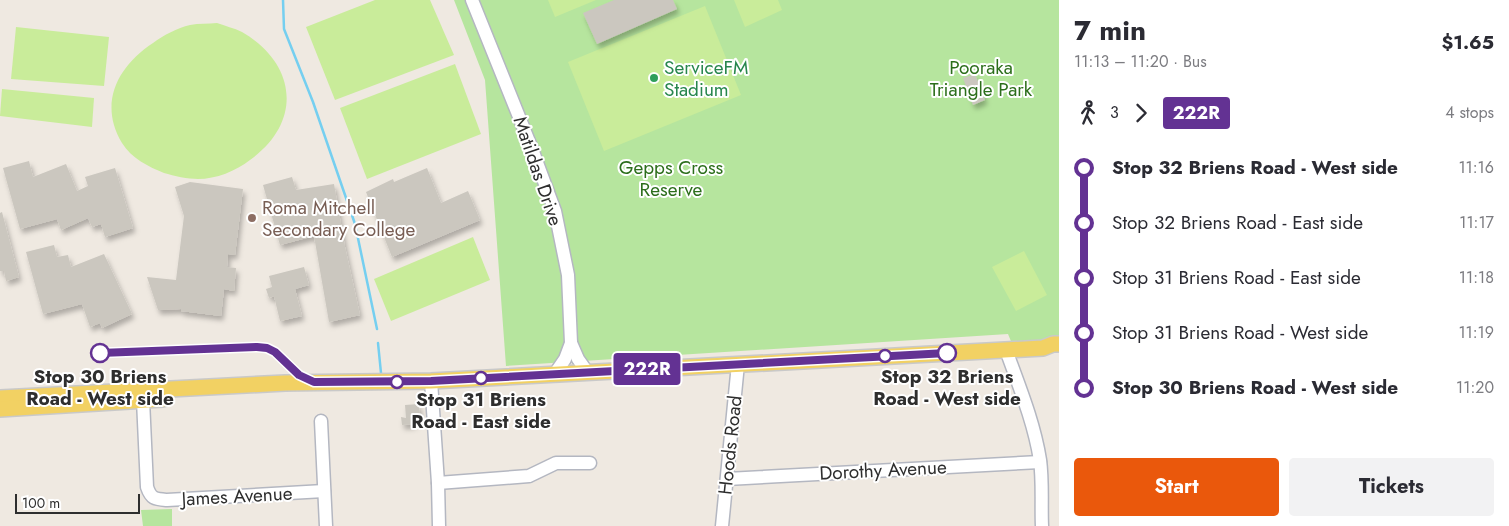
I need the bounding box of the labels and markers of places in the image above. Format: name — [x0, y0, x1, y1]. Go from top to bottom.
place label: ServiceFM Stadium — [664, 54, 748, 103]
marker: ServiceFM Stadium — [648, 72, 660, 84]
place label: Roma Mitchell Secondary College — [262, 194, 415, 243]
marker: Roma Mitchell Secondary College — [246, 212, 258, 224]
marker: Stop 30 Briens Road - West side — [90, 343, 110, 363]
marker: Stop 32 Briens Road - West side — [937, 343, 957, 363]
unlabelled marker — [878, 349, 892, 363]
place label: Stop 30 Briens Road - West side — [26, 363, 174, 412]
place label: Stop 32 Briens Road - West side — [873, 363, 1021, 412]
marker: Stop 31 Briens Road - East side — [474, 371, 488, 385]
unlabelled marker — [390, 375, 404, 389]
place label: Stop 31 Briens Road - East side — [411, 386, 551, 435]

